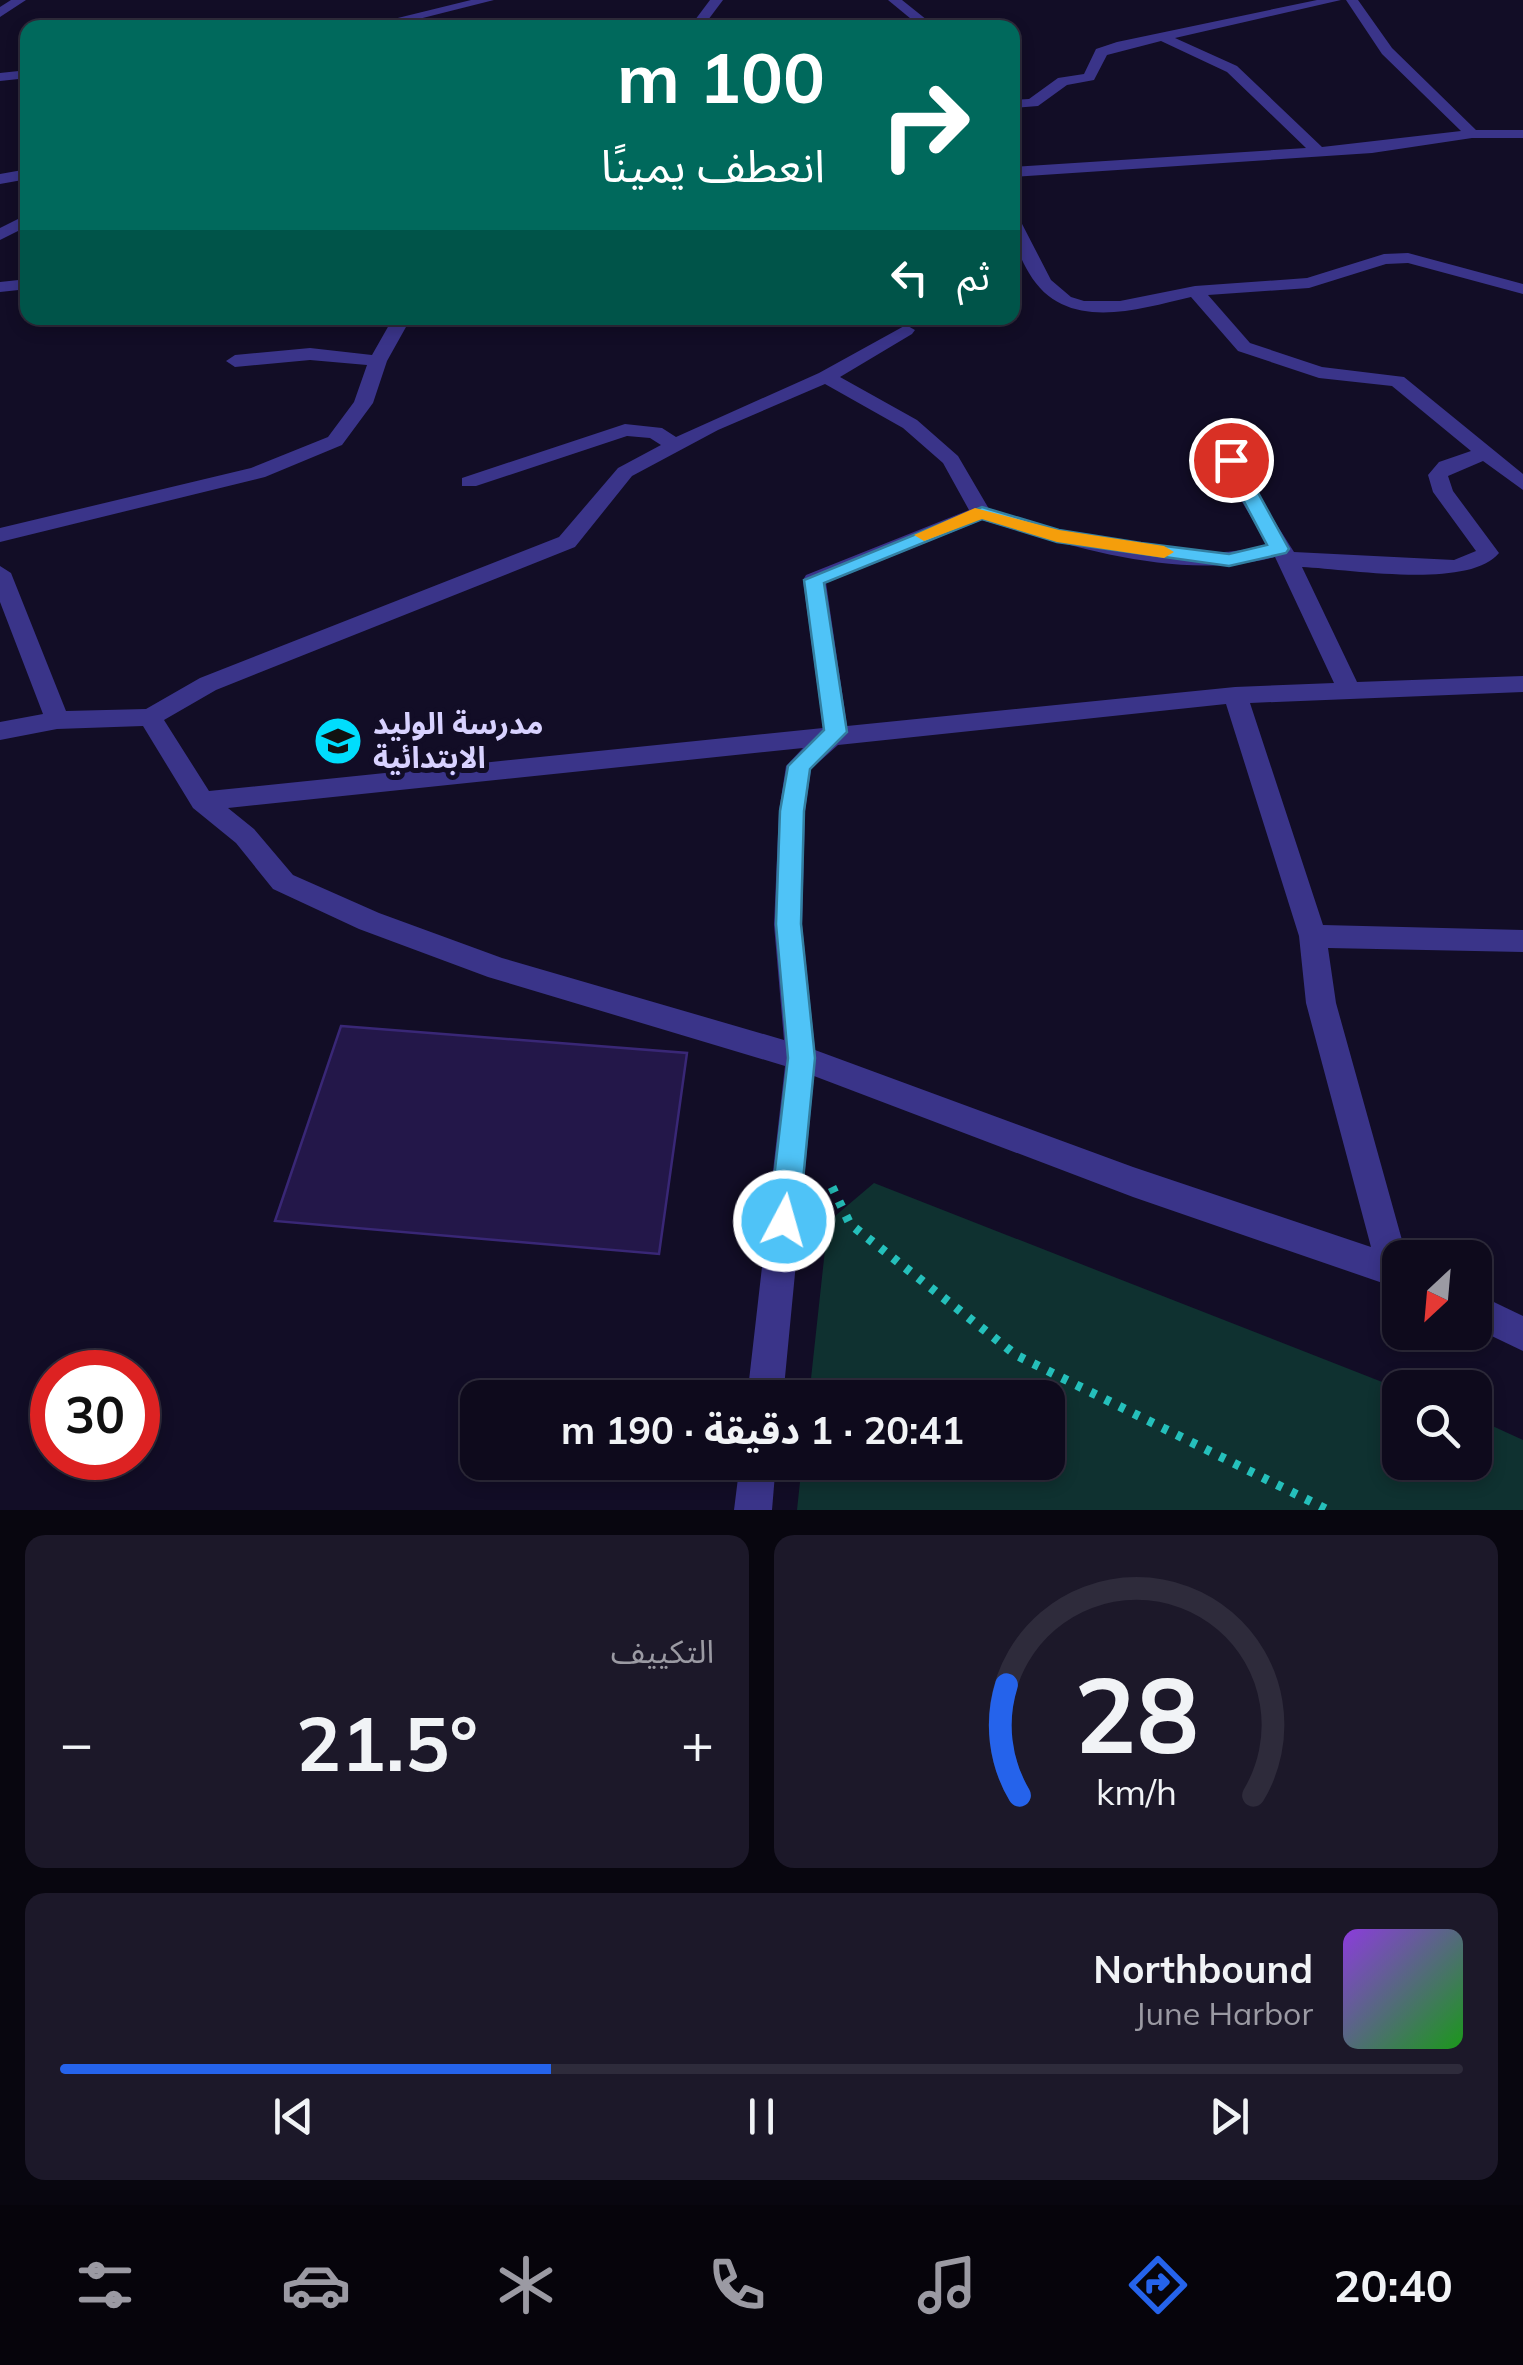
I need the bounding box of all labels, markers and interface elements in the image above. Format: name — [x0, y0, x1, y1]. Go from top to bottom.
text: 100 m — [617, 33, 825, 121]
icon: right — [860, 60, 990, 190]
text: انعطف يمينًا — [601, 137, 825, 193]
icon: left — [882, 250, 937, 305]
text: ثم — [957, 252, 990, 300]
pin — [1189, 418, 1274, 503]
icon: arrive — [1204, 433, 1259, 488]
place label: مدرسة الوليد الابتدائية — [373, 704, 544, 776]
school or university icon: مدرسة الوليد الابتدائية — [312, 715, 364, 767]
position arrow — [732, 1169, 836, 1273]
north arrow — [1382, 1240, 1492, 1350]
map controls — [1382, 1240, 1492, 1480]
speed limit sign: 30 — [30, 1350, 160, 1480]
button: search — [1382, 1370, 1492, 1480]
text: 20:41 · 1 دقيقة · 190 m — [561, 1406, 964, 1454]
text: التكييف — [611, 1631, 714, 1671]
text: 28 — [1074, 1648, 1198, 1779]
text: 21.5° — [296, 1696, 478, 1790]
text: − — [60, 1708, 93, 1777]
text: + — [681, 1708, 714, 1777]
text: km/h — [1096, 1769, 1176, 1814]
text: Northbound — [1093, 1945, 1313, 1993]
text: June Harbor — [1135, 1993, 1313, 2033]
icon: previous — [266, 2089, 321, 2144]
icon: pause — [734, 2089, 789, 2144]
icon: next — [1202, 2089, 1257, 2144]
icon: filters — [70, 2250, 140, 2320]
icon: car — [281, 2250, 351, 2320]
icon: climate — [491, 2250, 561, 2320]
icon: phone — [702, 2250, 772, 2320]
icon: music — [912, 2250, 982, 2320]
icon: directions — [1123, 2250, 1193, 2320]
text: 20:40 — [1334, 2257, 1453, 2313]

